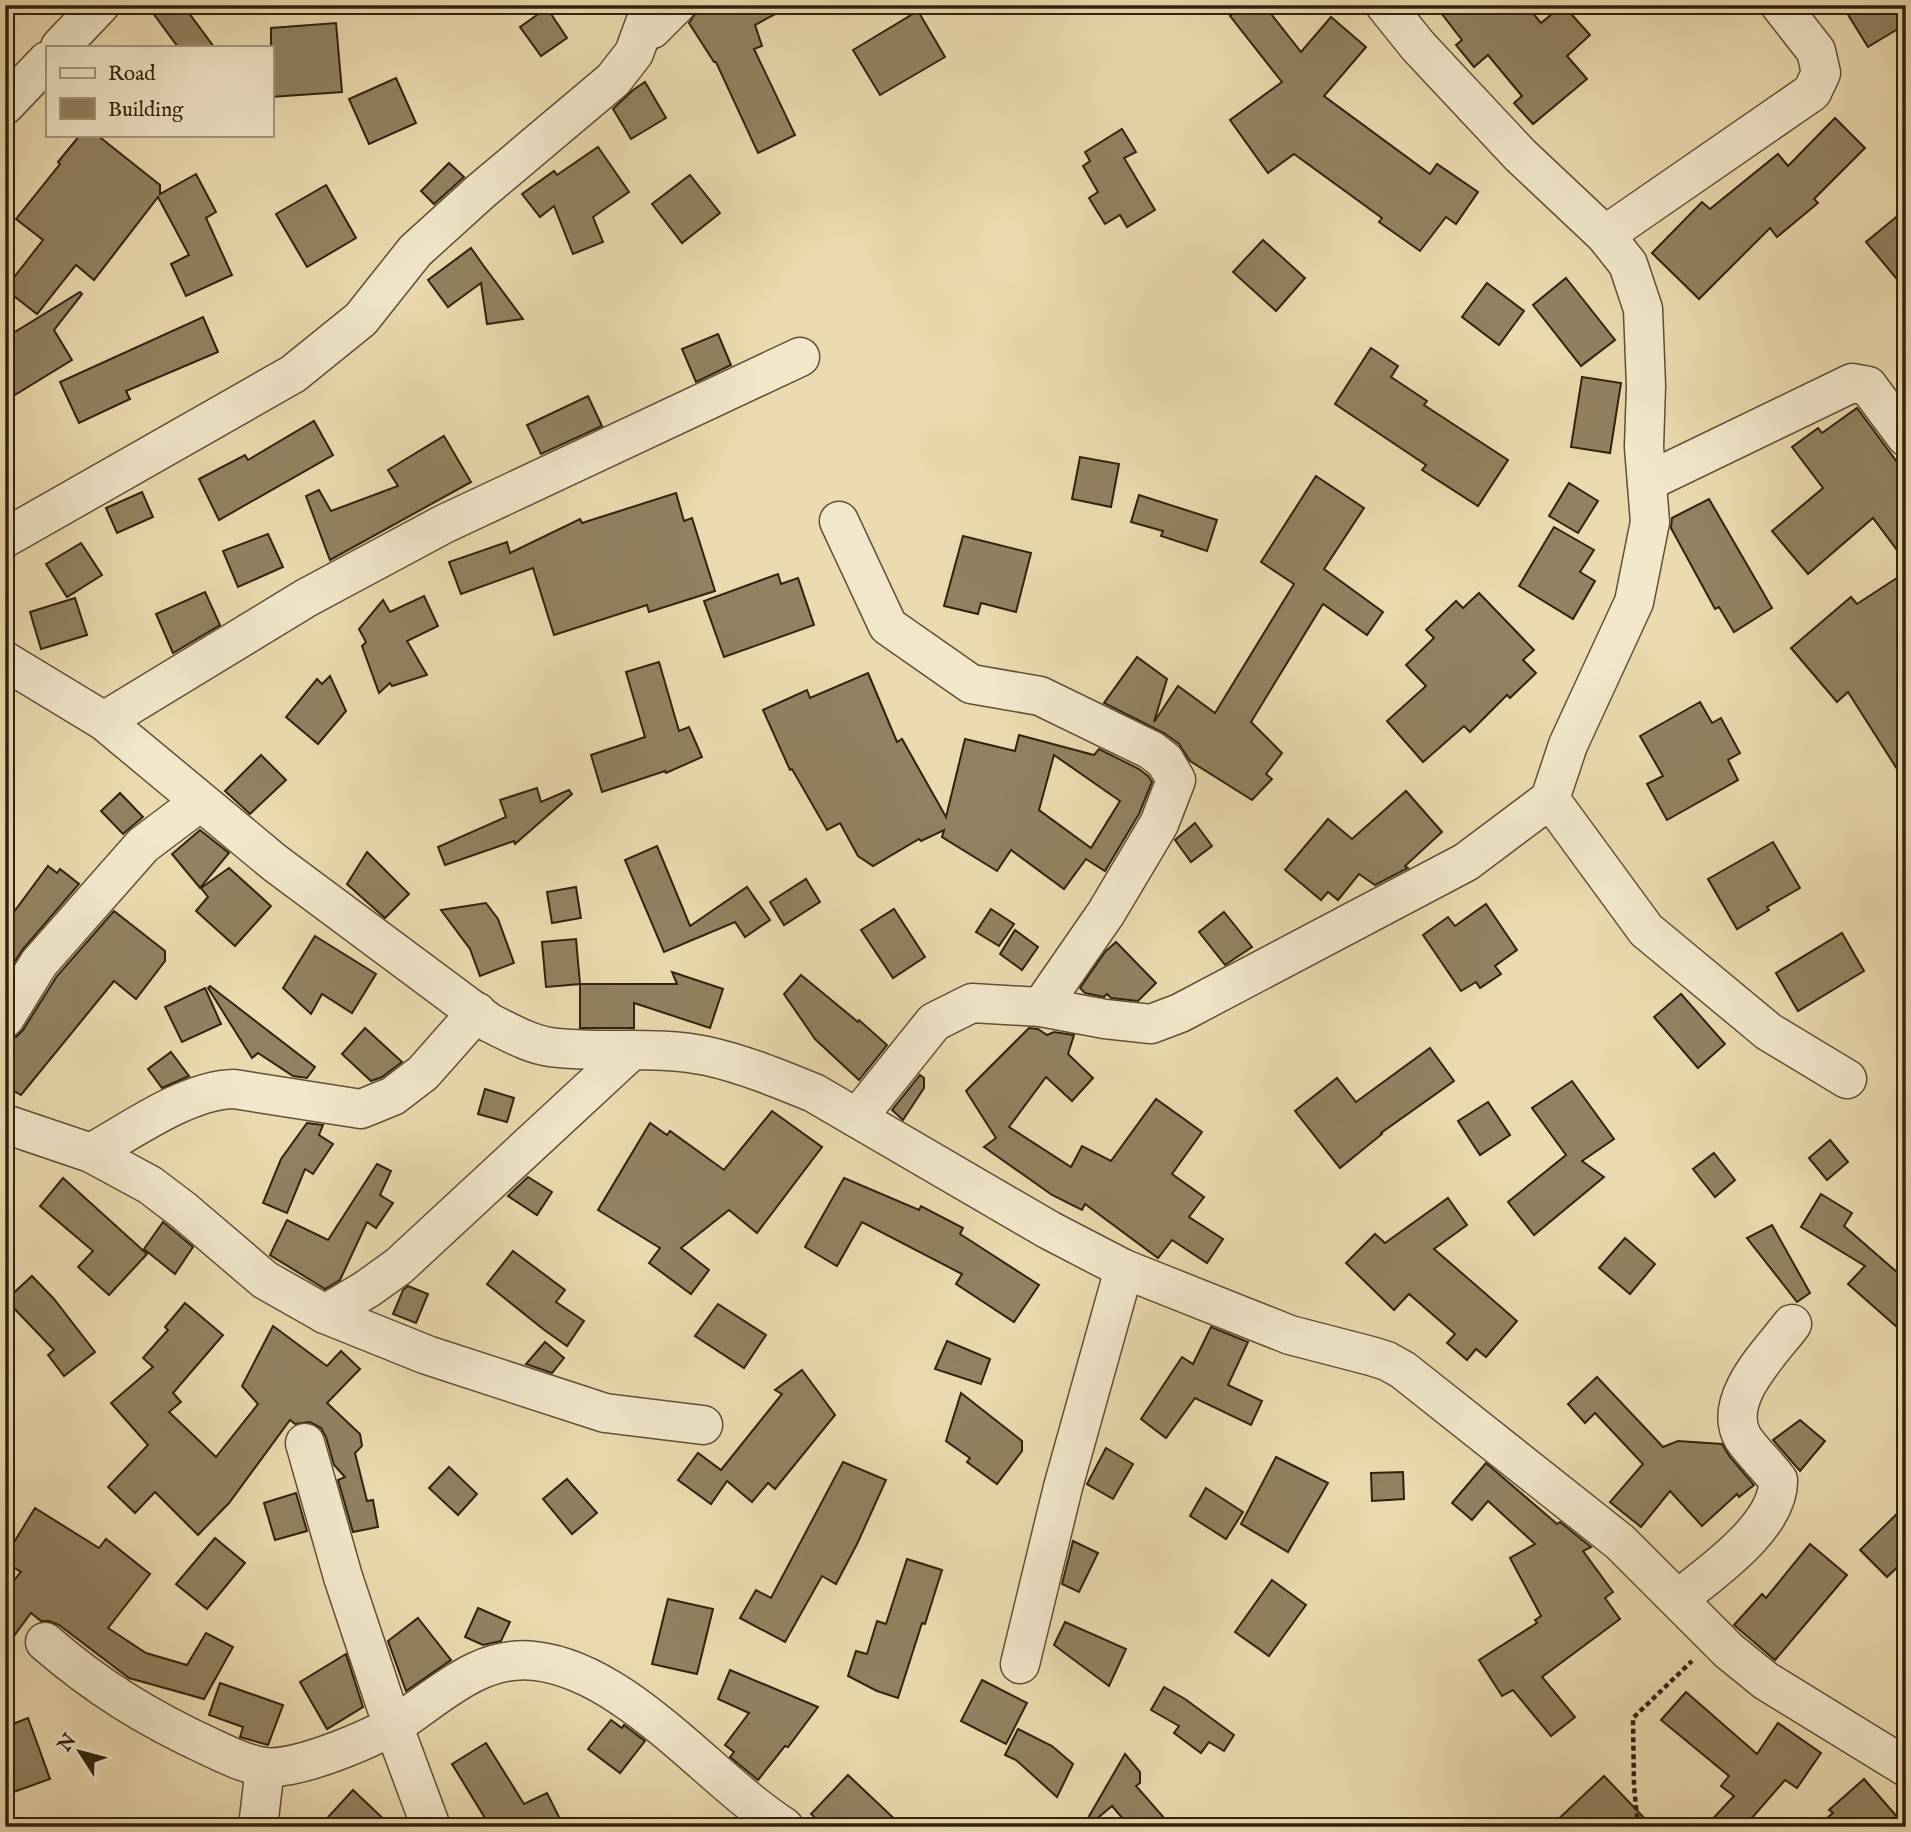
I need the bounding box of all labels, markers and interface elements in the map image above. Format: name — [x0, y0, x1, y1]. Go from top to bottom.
legend — [46, 46, 273, 136]
text: Road — [108, 61, 156, 88]
text: Building — [108, 97, 184, 124]
north arrow — [46, 1716, 116, 1786]
text: N — [53, 1729, 83, 1758]

